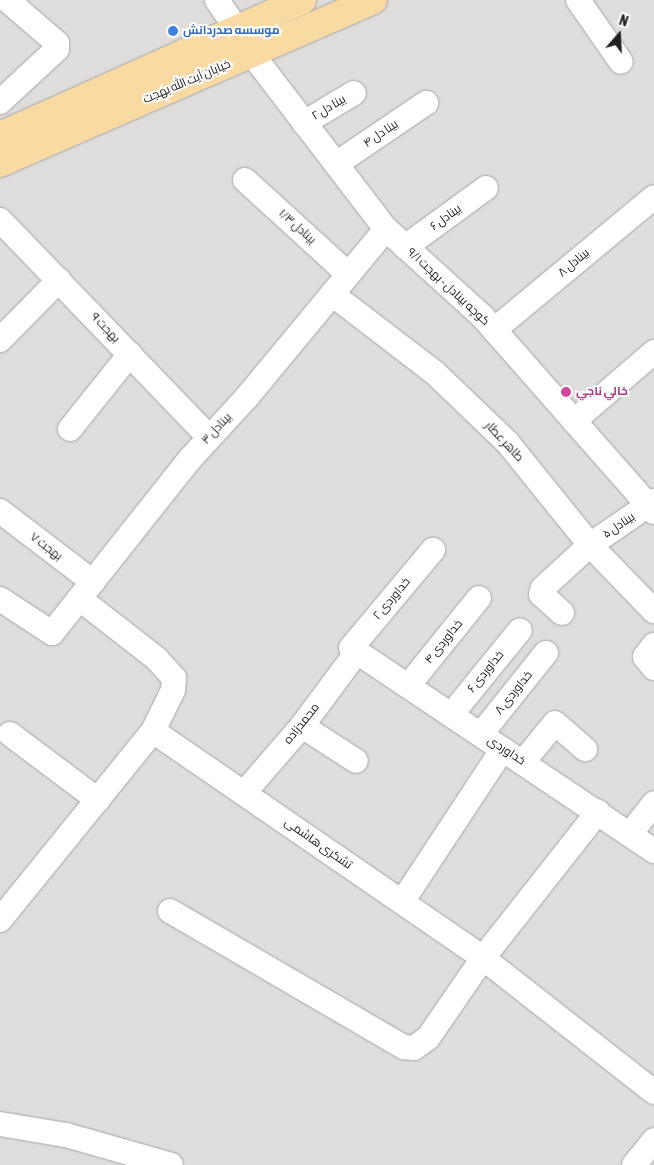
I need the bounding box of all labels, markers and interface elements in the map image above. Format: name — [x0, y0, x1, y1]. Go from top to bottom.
north arrow — [594, 10, 644, 60]
text: N — [617, 12, 630, 30]
place label: موسسه صدردانش — [183, 24, 280, 38]
marker: موسسه صدردانش — [167, 25, 179, 37]
street label: خیابان آیت الله بهجت — [141, 57, 233, 107]
street label: بینا دل ۲ — [309, 92, 349, 124]
street label: بینا دل ۴ — [361, 117, 401, 151]
street label: بینادل ۶ — [428, 202, 464, 234]
street label: بینادل ۱/۳ — [275, 207, 319, 247]
street label: کوچه بینادل - بهجت ۹/۱ — [404, 245, 492, 329]
street label: بینادل ۸ — [555, 246, 593, 280]
street label: بهجت ۹ — [87, 310, 123, 346]
place label: خالي ناجي — [576, 385, 628, 399]
marker: خالي ناجي — [560, 386, 572, 398]
street label: بینادل ۳ — [199, 410, 235, 448]
street label: طاهر عطار — [482, 419, 526, 465]
street label: بینادل ۵ — [600, 510, 638, 542]
street label: بهجت ۷ — [27, 530, 65, 564]
street label: خداوردی ۲ — [370, 575, 414, 623]
street label: خداوردی ۴ — [422, 617, 466, 667]
street label: خداوردی ۶ — [465, 648, 507, 696]
street label: خداوردی ۸ — [492, 668, 536, 718]
street label: محمدزاده — [281, 701, 323, 747]
street label: خداوردی — [484, 733, 528, 769]
street label: تشکری هاشمی — [281, 815, 355, 873]

